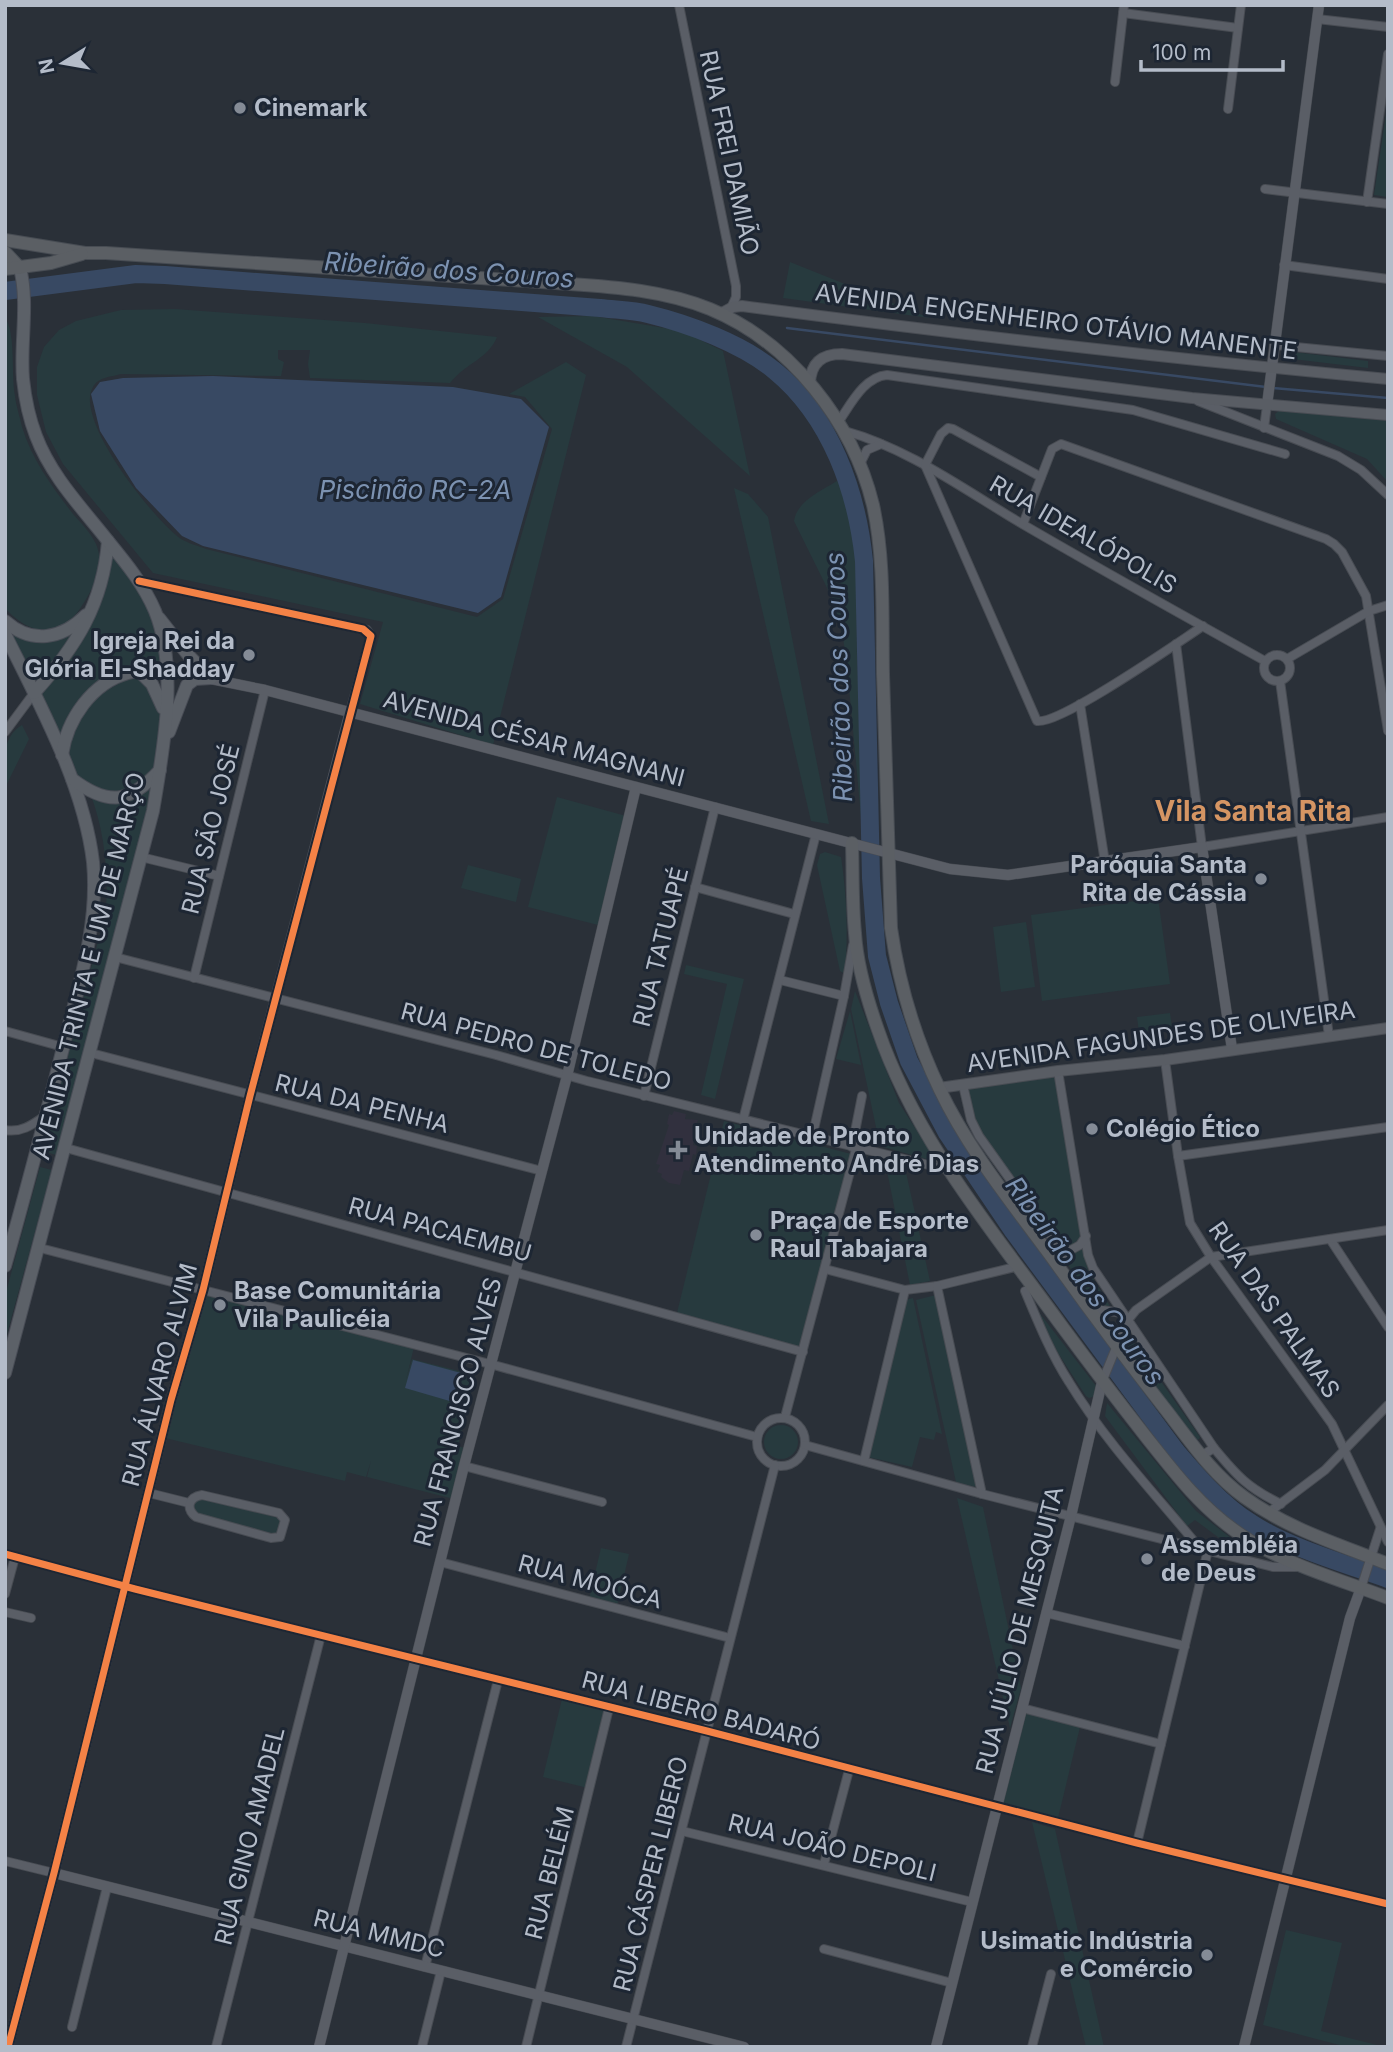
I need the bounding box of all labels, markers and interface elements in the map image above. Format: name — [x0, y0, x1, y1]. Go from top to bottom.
north arrow — [28, 28, 98, 98]
scale bar — [1141, 28, 1283, 72]
text: 100 m — [1152, 40, 1211, 65]
street label: RUA FREI DAMIÃO — [694, 48, 765, 258]
text: N — [34, 57, 59, 75]
place label: Cinemark — [254, 93, 367, 122]
marker: Cinemark — [232, 100, 248, 116]
water label: Ribeirão dos Couros — [323, 245, 575, 294]
street label: AVENIDA ENGENHEIRO OTÁVIO MANENTE — [813, 277, 1299, 365]
street label: RUA IDEALÓPOLIS — [985, 469, 1182, 600]
water label: Piscinão RC-2A — [319, 474, 511, 505]
water label: Ribeirão dos Couros — [819, 551, 858, 803]
place label: Igreja Rei da Glória El-Shadday — [25, 626, 236, 683]
marker: Igreja Rei da Glória El-Shadday — [241, 647, 257, 663]
street label: AVENIDA CÉSAR MAGNANI — [380, 683, 688, 793]
street label: RUA SÃO JOSÉ — [174, 741, 246, 917]
street label: AVENIDA TRINTA E UM DE MARÇO — [26, 769, 151, 1162]
district label: Vila Santa Rita — [1155, 794, 1351, 828]
place label: Paróquia Santa Rita de Cássia — [1070, 850, 1247, 907]
street label: RUA TATUAPÉ — [626, 864, 694, 1030]
marker: Paróquia Santa Rita de Cássia — [1253, 871, 1269, 887]
street label: AVENIDA FAGUNDES DE OLIVEIRA — [965, 995, 1357, 1078]
street label: RUA PEDRO DE TOLEDO — [398, 996, 675, 1097]
street label: RUA DA PENHA — [272, 1068, 452, 1139]
place label: Colégio Ético — [1106, 1114, 1260, 1143]
place label: Unidade de Pronto Atendimento André Dias — [694, 1121, 979, 1178]
marker: Colégio Ético — [1084, 1121, 1100, 1137]
marker: Unidade de Pronto Atendimento André Dias — [668, 1140, 688, 1160]
water label: Ribeirão dos Couros — [999, 1170, 1171, 1391]
street label: RUA PACAEMBU — [345, 1191, 535, 1268]
place label: Praça de Esporte Raul Tabajara — [770, 1206, 969, 1263]
street label: RUA DAS PALMAS — [1203, 1216, 1346, 1404]
marker: Praça de Esporte Raul Tabajara — [748, 1227, 764, 1243]
street label: RUA ÁLVARO ALVIM — [115, 1260, 203, 1490]
street label: RUA FRANCISCO ALVES — [408, 1274, 507, 1550]
place label: Base Comunitária Vila Paulicéia — [234, 1276, 441, 1333]
marker: Base Comunitária Vila Paulicéia — [212, 1297, 228, 1313]
street label: RUA JÚLIO DE MESQUITA — [969, 1483, 1069, 1777]
place label: Assembléia de Deus — [1161, 1530, 1298, 1587]
street label: RUA MOÓCA — [515, 1548, 665, 1615]
marker: Assembléia de Deus — [1139, 1551, 1155, 1567]
street label: RUA LIBERO BADARÓ — [579, 1665, 824, 1756]
street label: RUA GINO AMADEL — [208, 1724, 291, 1948]
street label: RUA CÁSPER LIBERO — [606, 1753, 694, 1994]
street label: RUA BELÉM — [518, 1803, 580, 1942]
street label: RUA JOÃO DEPOLI — [725, 1808, 939, 1887]
street label: RUA MMDC — [310, 1903, 448, 1964]
place label: Usimatic Indústria e Comércio — [980, 1926, 1193, 1983]
marker: Usimatic Indústria e Comércio — [1199, 1947, 1215, 1963]

